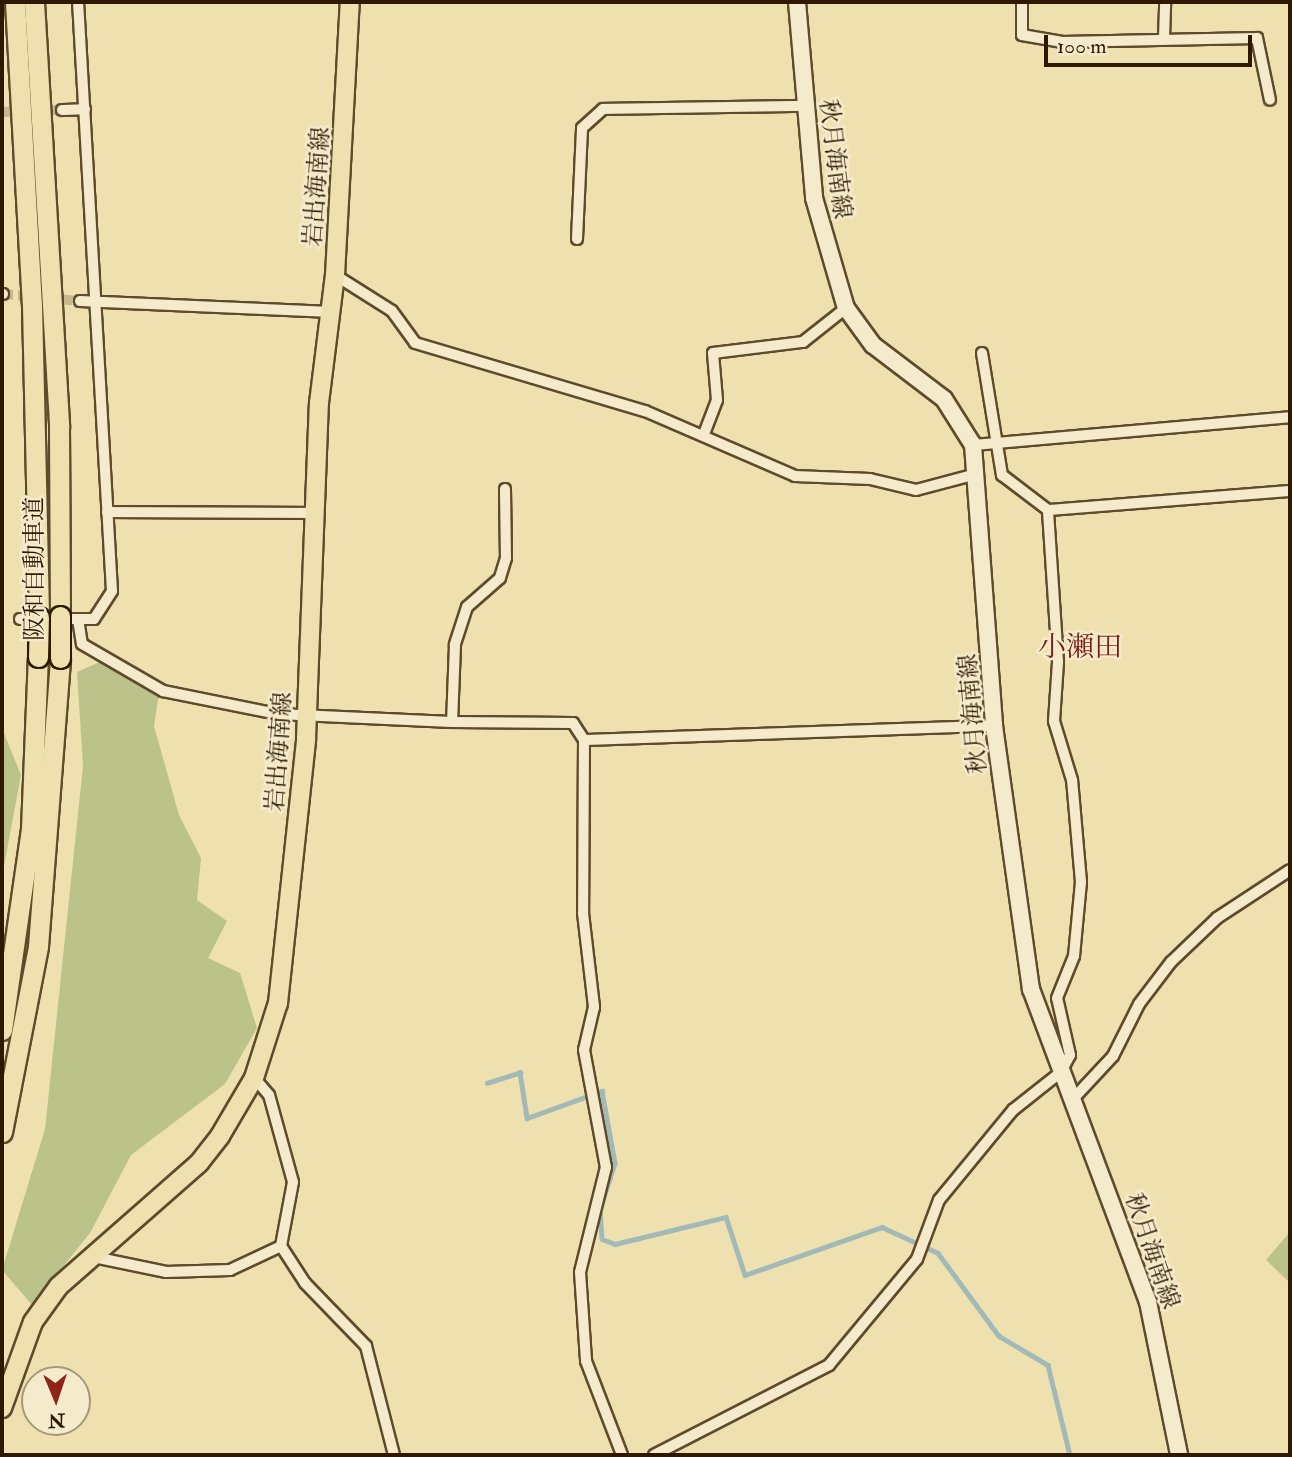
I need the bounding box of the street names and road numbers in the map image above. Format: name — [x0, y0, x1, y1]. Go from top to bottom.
street label: 秋月海南線 — [813, 98, 857, 220]
street label: 岩出海南線 — [298, 126, 336, 248]
street label: 阪和自動車道 — [21, 497, 49, 641]
street label: 秋月海南線 — [953, 653, 993, 775]
street label: 岩出海南線 — [260, 691, 298, 813]
street label: 秋月海南線 — [1119, 1190, 1185, 1312]

